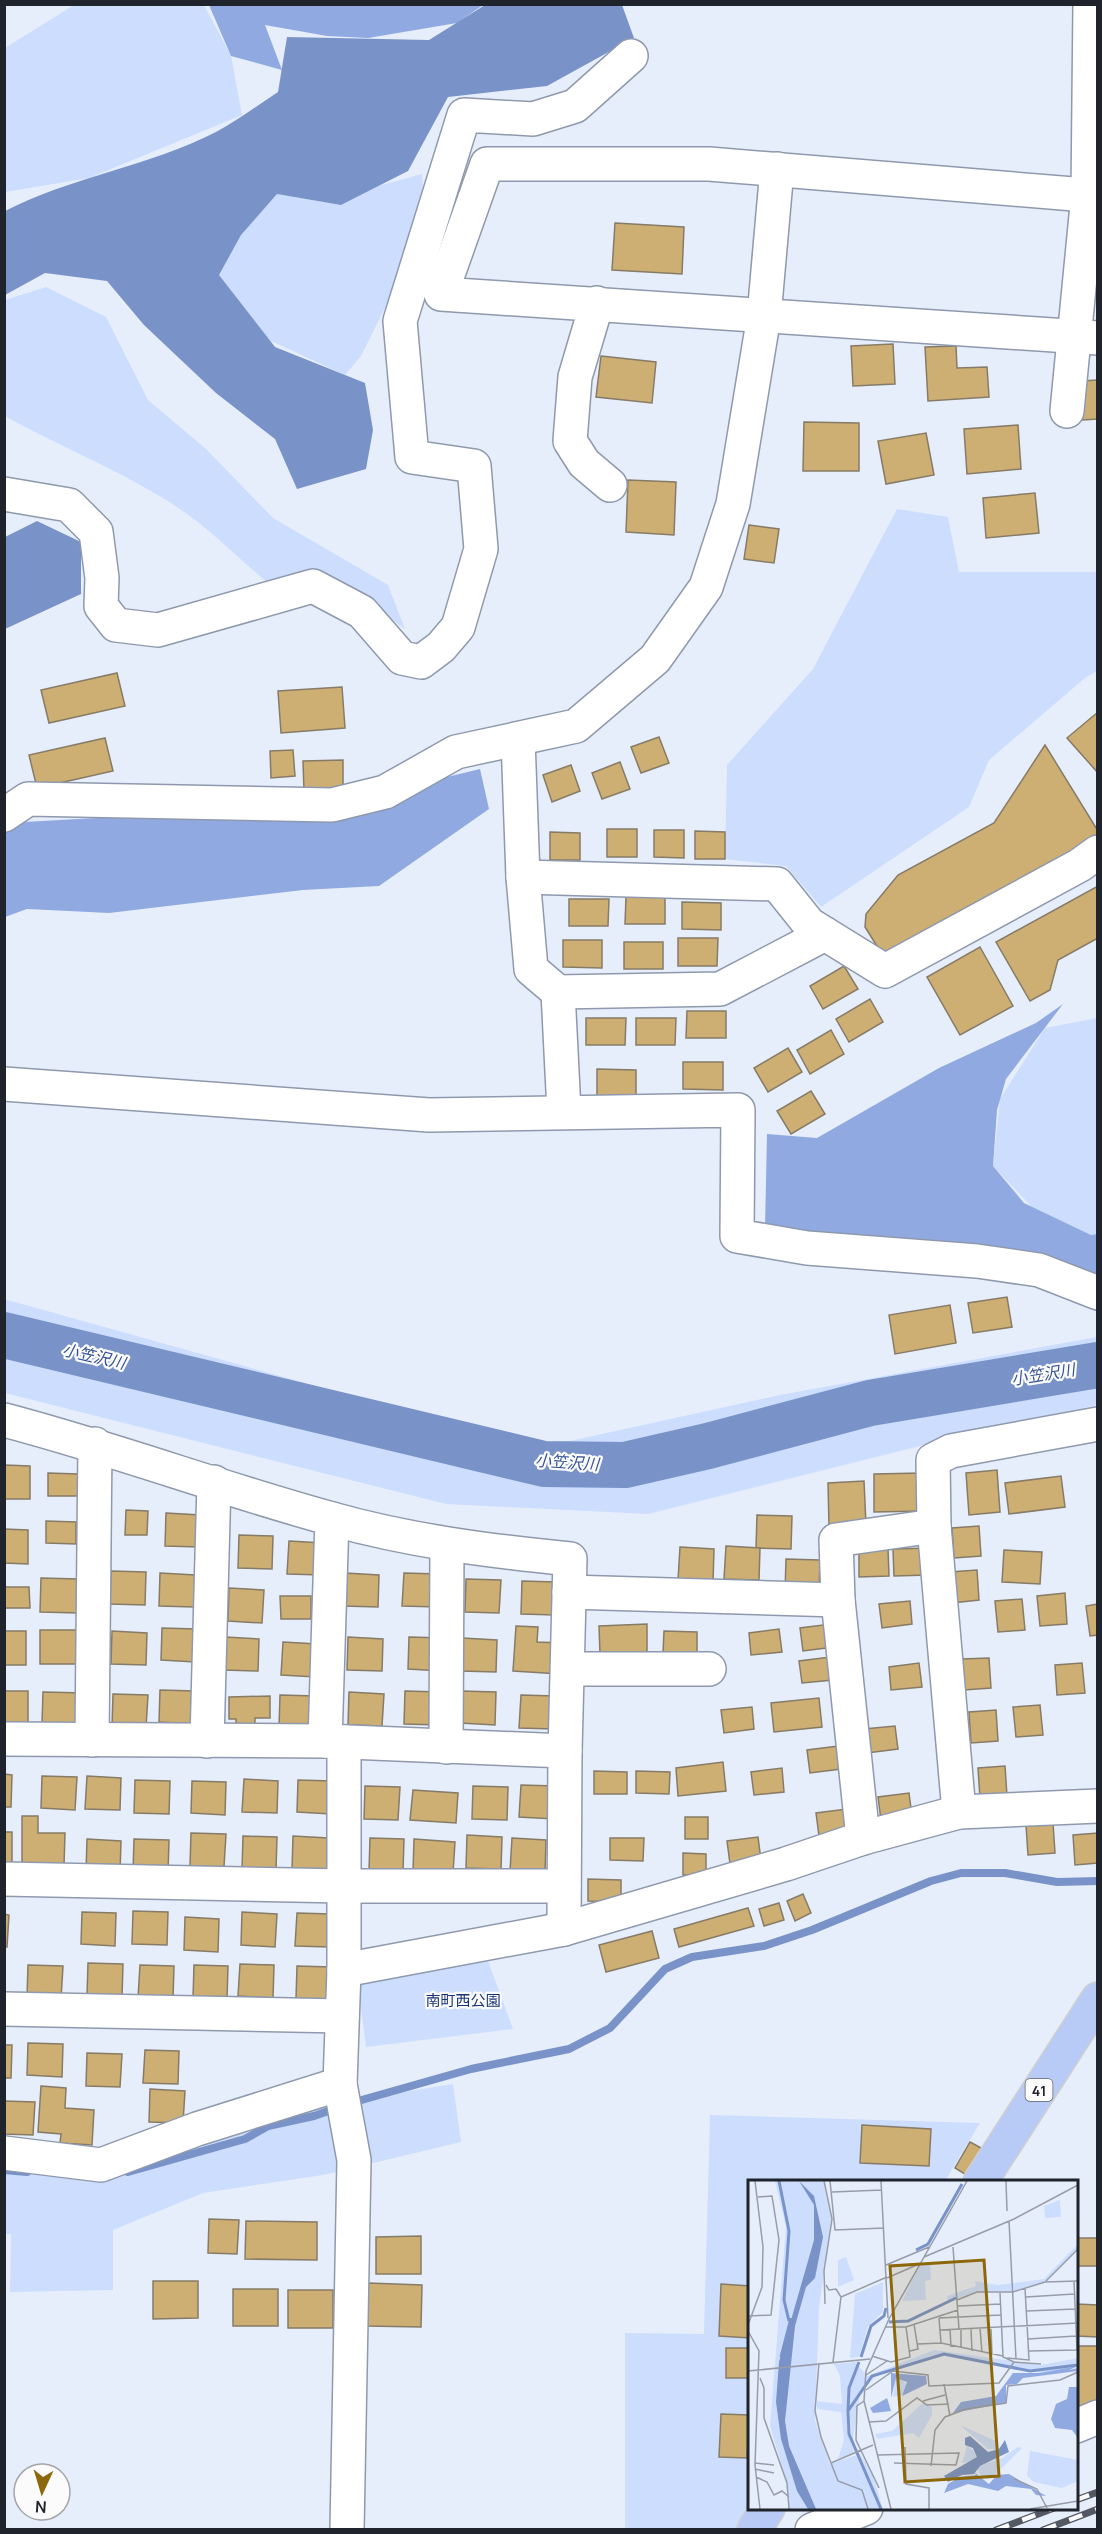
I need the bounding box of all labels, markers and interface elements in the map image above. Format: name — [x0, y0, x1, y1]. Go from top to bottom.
water label: 小笠沢川 — [60, 1338, 130, 1374]
water label: 小笠沢川 — [1010, 1358, 1078, 1390]
water label: 小笠沢川 — [534, 1449, 602, 1475]
park label: 南町西公園 — [425, 1990, 501, 2011]
road number: 41 — [1026, 2079, 1052, 2101]
inset map — [748, 2180, 1078, 2510]
north arrow — [12, 2462, 72, 2522]
text: N — [34, 2496, 47, 2518]

